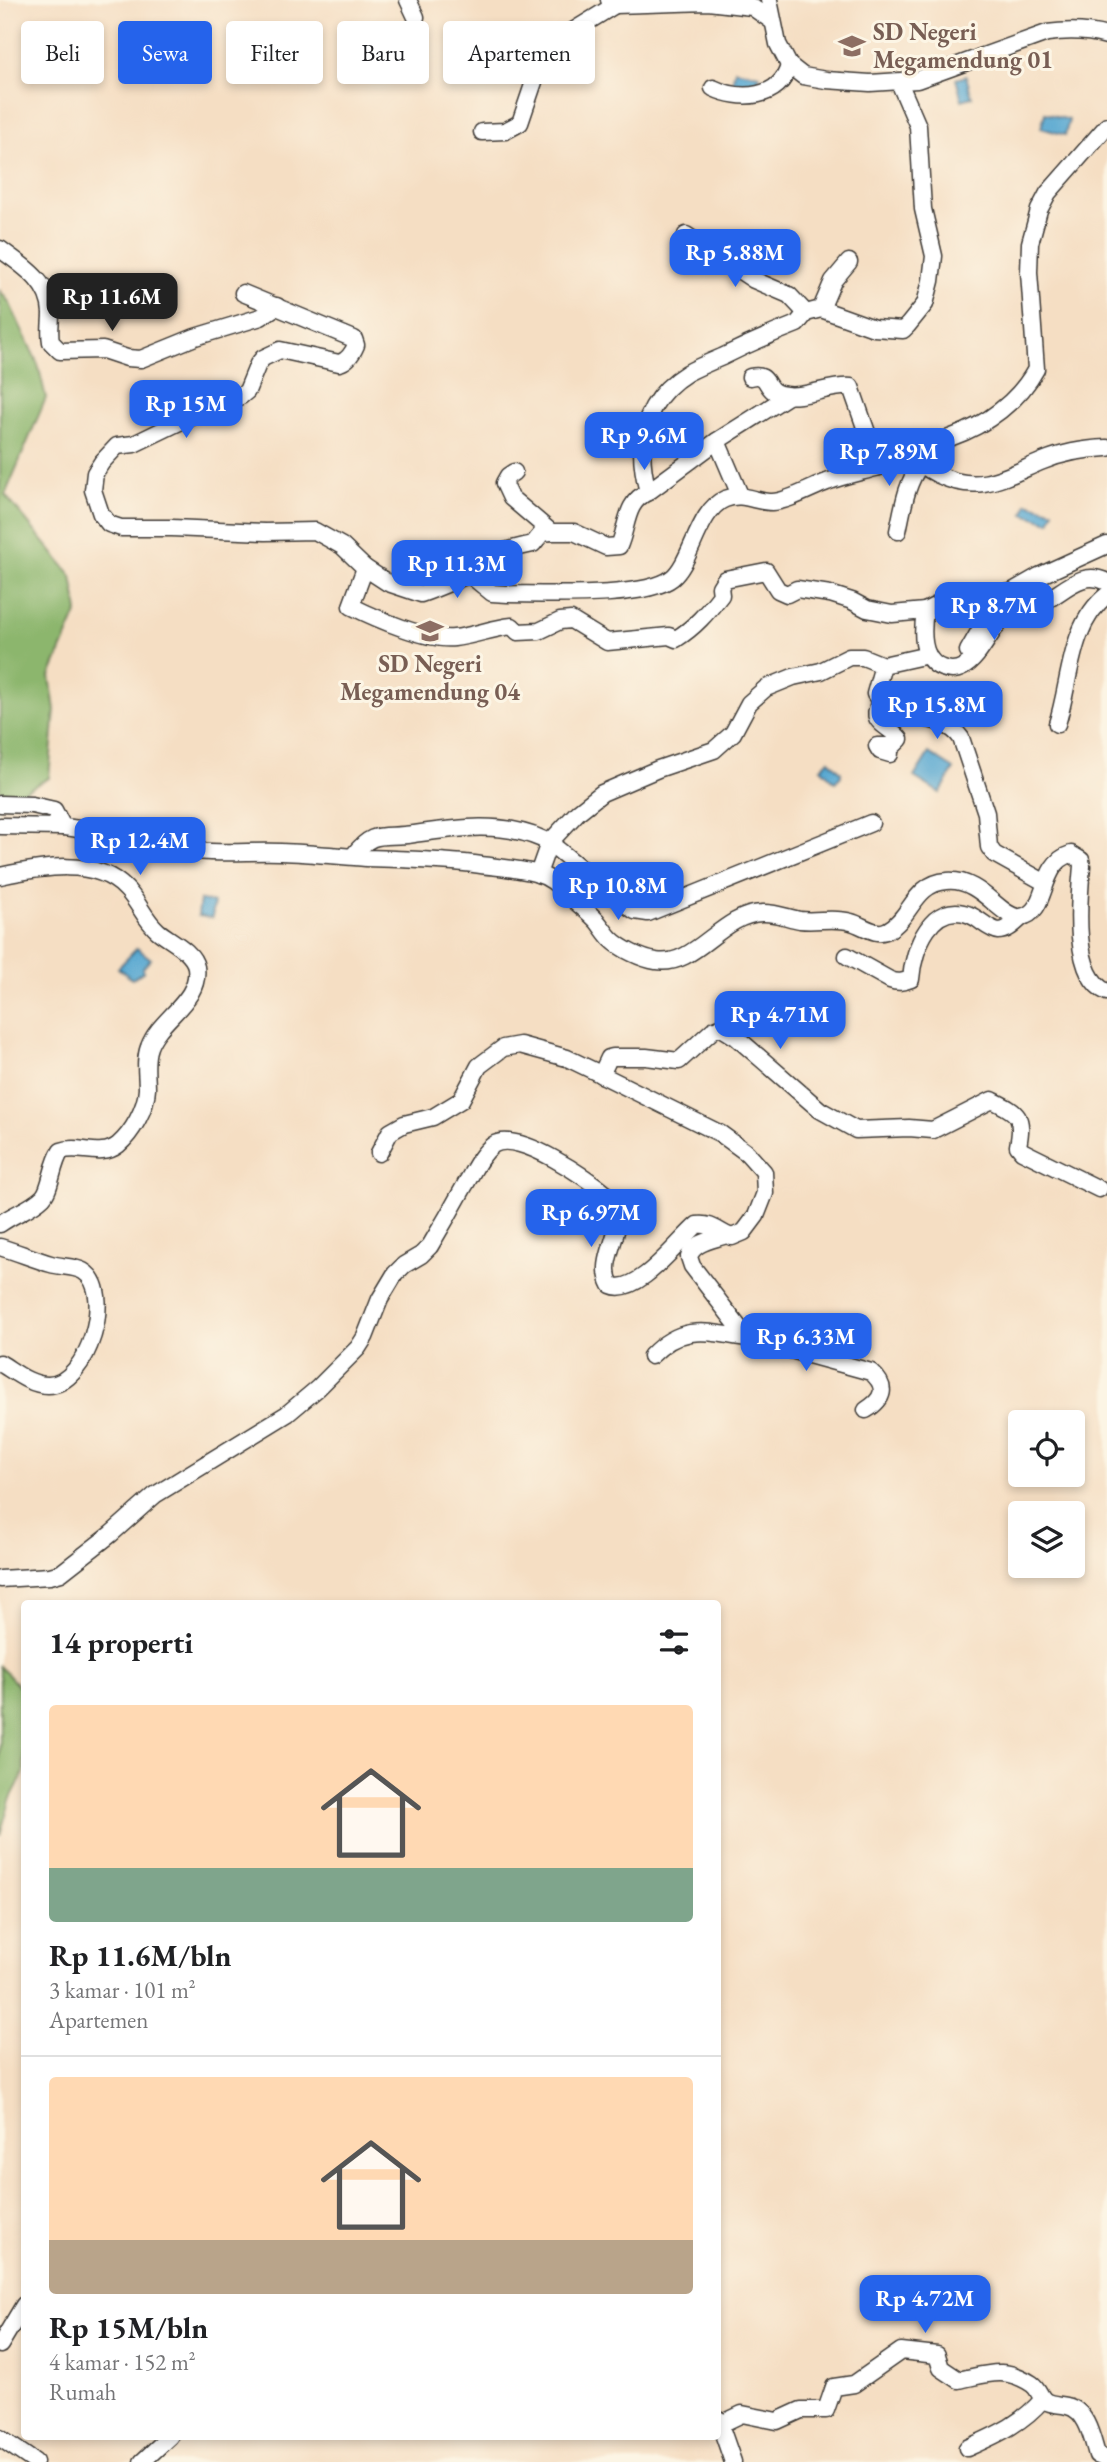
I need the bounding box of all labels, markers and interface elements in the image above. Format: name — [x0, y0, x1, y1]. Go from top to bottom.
place label: SD Negeri Megamendung 01 — [873, 16, 1053, 76]
chip: Beli — [21, 21, 104, 84]
chip: Sewa — [118, 21, 212, 84]
chip: Filter — [226, 21, 323, 84]
chip: Baru — [337, 21, 429, 84]
chip: Apartemen — [443, 21, 595, 84]
school or university icon: SD Negeri Megamendung 01 — [837, 31, 867, 61]
pin: Rp 5.88M — [663, 230, 807, 289]
text: Rp 5.88M — [686, 237, 784, 267]
pin: Rp 11.6M — [40, 274, 184, 333]
text: Rp 11.6M — [63, 281, 161, 311]
pin: Rp 15M — [129, 380, 243, 440]
text: Rp 15M — [145, 388, 227, 418]
pin: Rp 9.6M — [579, 412, 709, 472]
text: Rp 9.6M — [601, 420, 687, 450]
pin: Rp 7.89M — [817, 428, 961, 488]
text: Rp 7.89M — [840, 436, 938, 466]
pin: Rp 11.3M — [385, 540, 529, 600]
text: Rp 11.3M — [408, 548, 506, 578]
pin: Rp 8.7M — [929, 582, 1059, 642]
text: Rp 8.7M — [951, 590, 1037, 620]
school or university icon: SD Negeri Megamendung 04 — [415, 616, 445, 646]
place label: SD Negeri Megamendung 04 — [340, 648, 520, 708]
pin: Rp 15.8M — [865, 682, 1009, 741]
text: Rp 15.8M — [888, 689, 986, 719]
pin: Rp 12.4M — [68, 818, 212, 877]
text: Rp 12.4M — [91, 825, 189, 855]
pin: Rp 10.8M — [546, 862, 690, 922]
text: Rp 10.8M — [569, 870, 667, 900]
pin: Rp 4.71M — [708, 992, 852, 1051]
text: Rp 4.71M — [731, 999, 829, 1029]
pin: Rp 6.97M — [519, 1190, 663, 1249]
text: Rp 6.97M — [542, 1197, 640, 1227]
pin: Rp 6.33M — [734, 1314, 878, 1373]
text: Rp 6.33M — [757, 1321, 855, 1351]
map controls — [1008, 1410, 1085, 1578]
button: locate — [1008, 1410, 1085, 1487]
button: layers — [1008, 1501, 1085, 1578]
text: 14 properti — [49, 1623, 193, 1662]
icon: filters — [655, 1623, 693, 1661]
icon: home — [308, 1750, 434, 1876]
text: Rp 11.6M/bln — [49, 1936, 232, 1975]
text: 3 kamar · 101 m² — [49, 1975, 196, 2005]
text: Apartemen — [49, 2005, 148, 2035]
icon: home — [308, 2122, 434, 2248]
pin: Rp 4.72M — [853, 2276, 997, 2335]
text: Rp 4.72M — [876, 2283, 974, 2313]
text: Rp 15M/bln — [49, 2308, 208, 2347]
text: 4 kamar · 152 m² — [49, 2347, 196, 2377]
text: Rumah — [49, 2377, 116, 2407]

